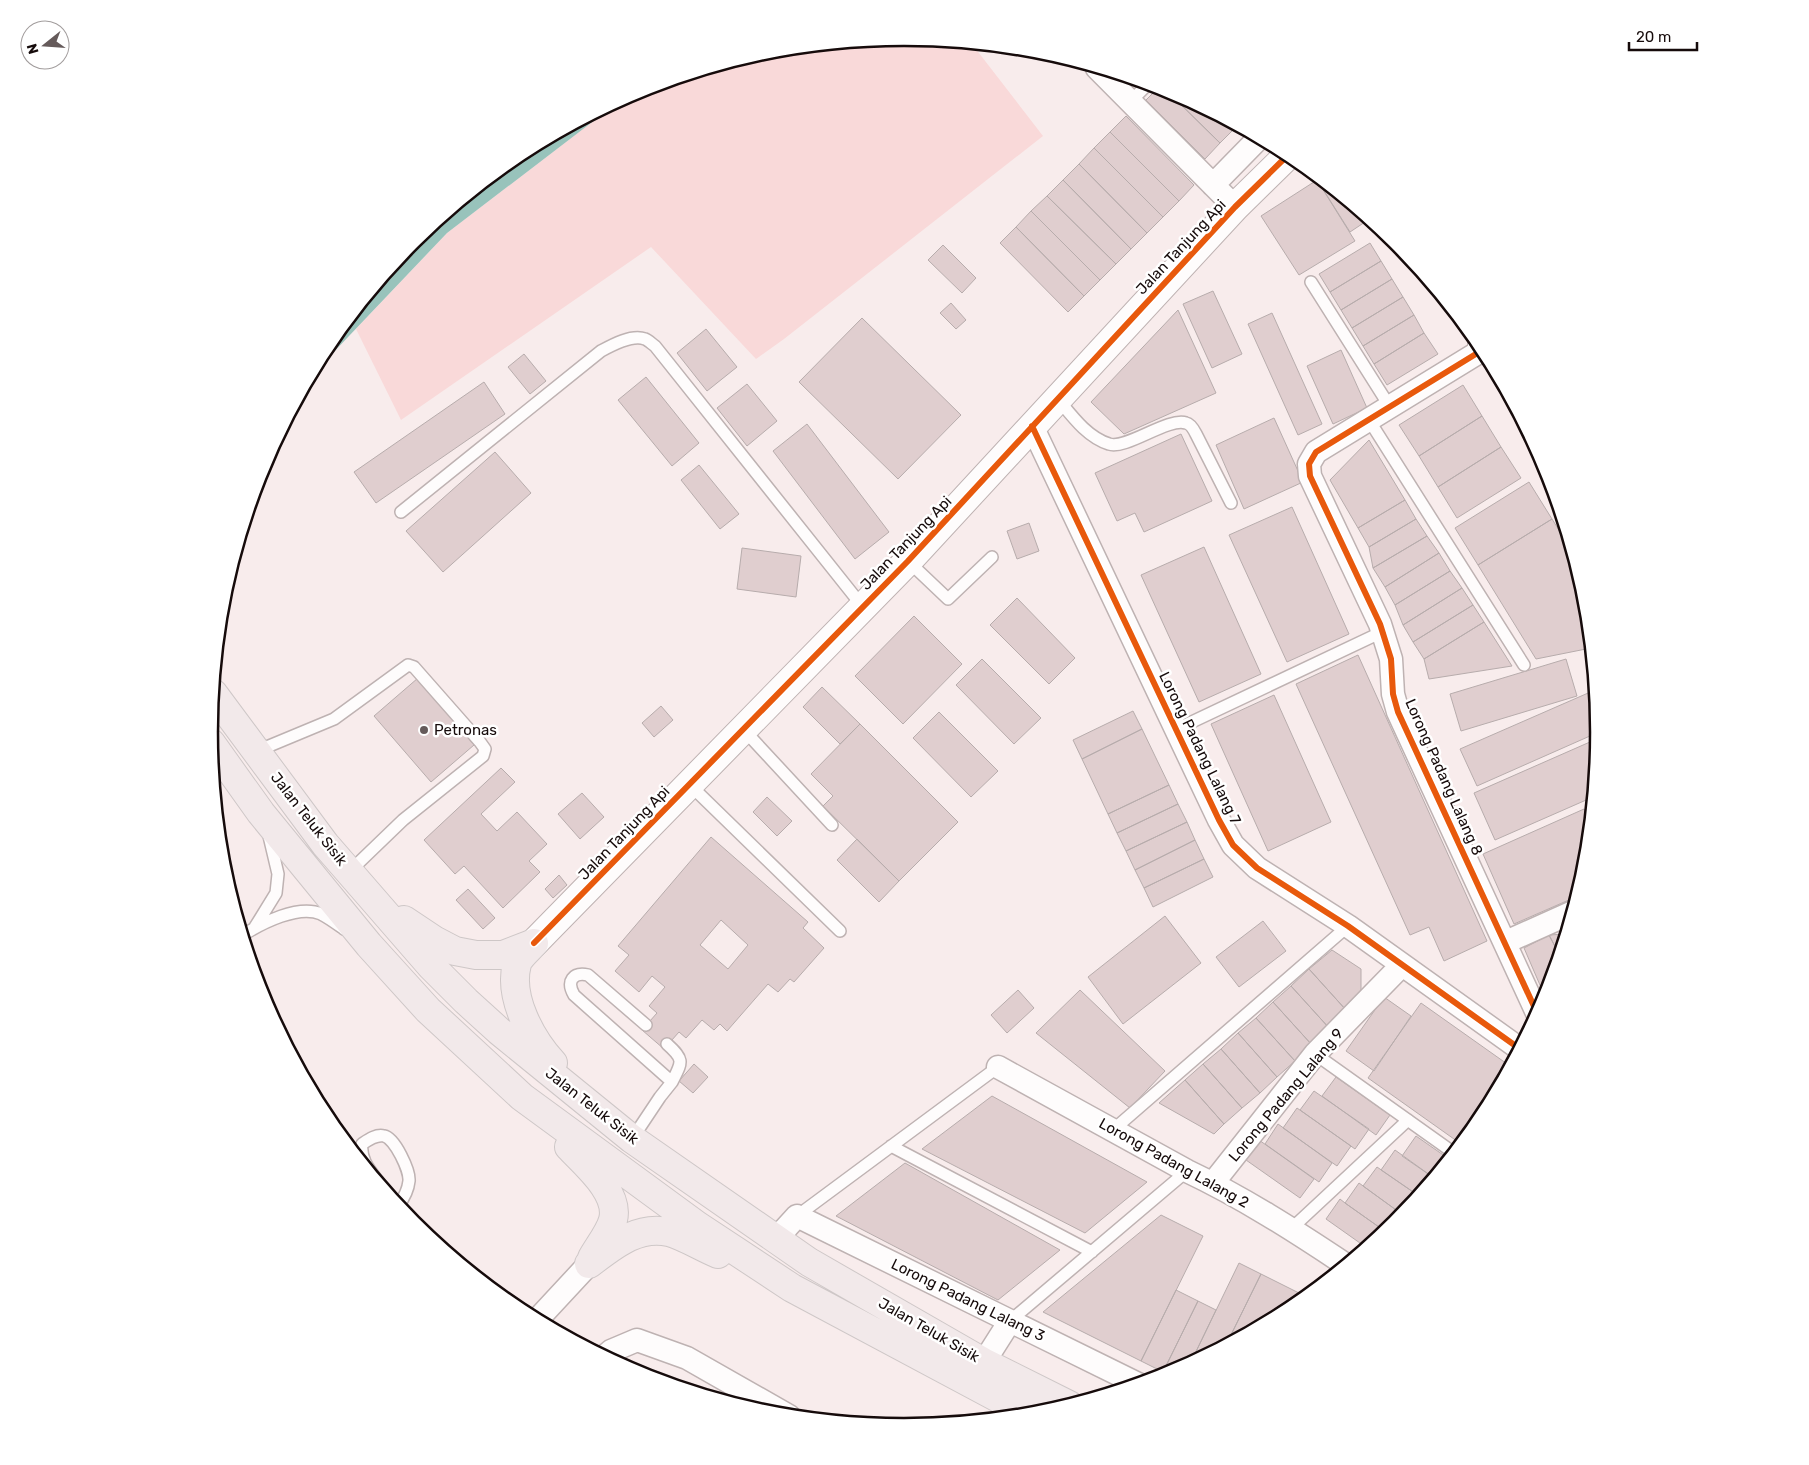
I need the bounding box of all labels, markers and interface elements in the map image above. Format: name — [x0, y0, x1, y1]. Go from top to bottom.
north arrow — [20, 20, 70, 70]
scale bar — [1629, 20, 1696, 52]
text: 20 m — [1636, 28, 1671, 46]
text: N — [23, 41, 43, 56]
street label: Jalan Tanjung Api — [1132, 196, 1230, 298]
street label: Jalan Tanjung Api — [857, 492, 955, 594]
street label: Lorong Padang Lalang 7 — [1155, 669, 1245, 828]
street label: Lorong Padang Lalang 8 — [1401, 696, 1487, 858]
place label: Petronas — [434, 721, 497, 739]
marker: Petronas — [418, 724, 430, 736]
street label: Jalan Teluk Sisik — [267, 769, 351, 870]
street label: Jalan Tanjung Api — [575, 782, 673, 884]
street label: Lorong Padang Lalang 9 — [1225, 1025, 1347, 1165]
street label: Jalan Teluk Sisik — [542, 1064, 643, 1148]
street label: Lorong Padang Lalang 2 — [1096, 1114, 1252, 1212]
street label: Lorong Padang Lalang 3 — [888, 1255, 1048, 1345]
street label: Jalan Teluk Sisik — [875, 1294, 983, 1366]

